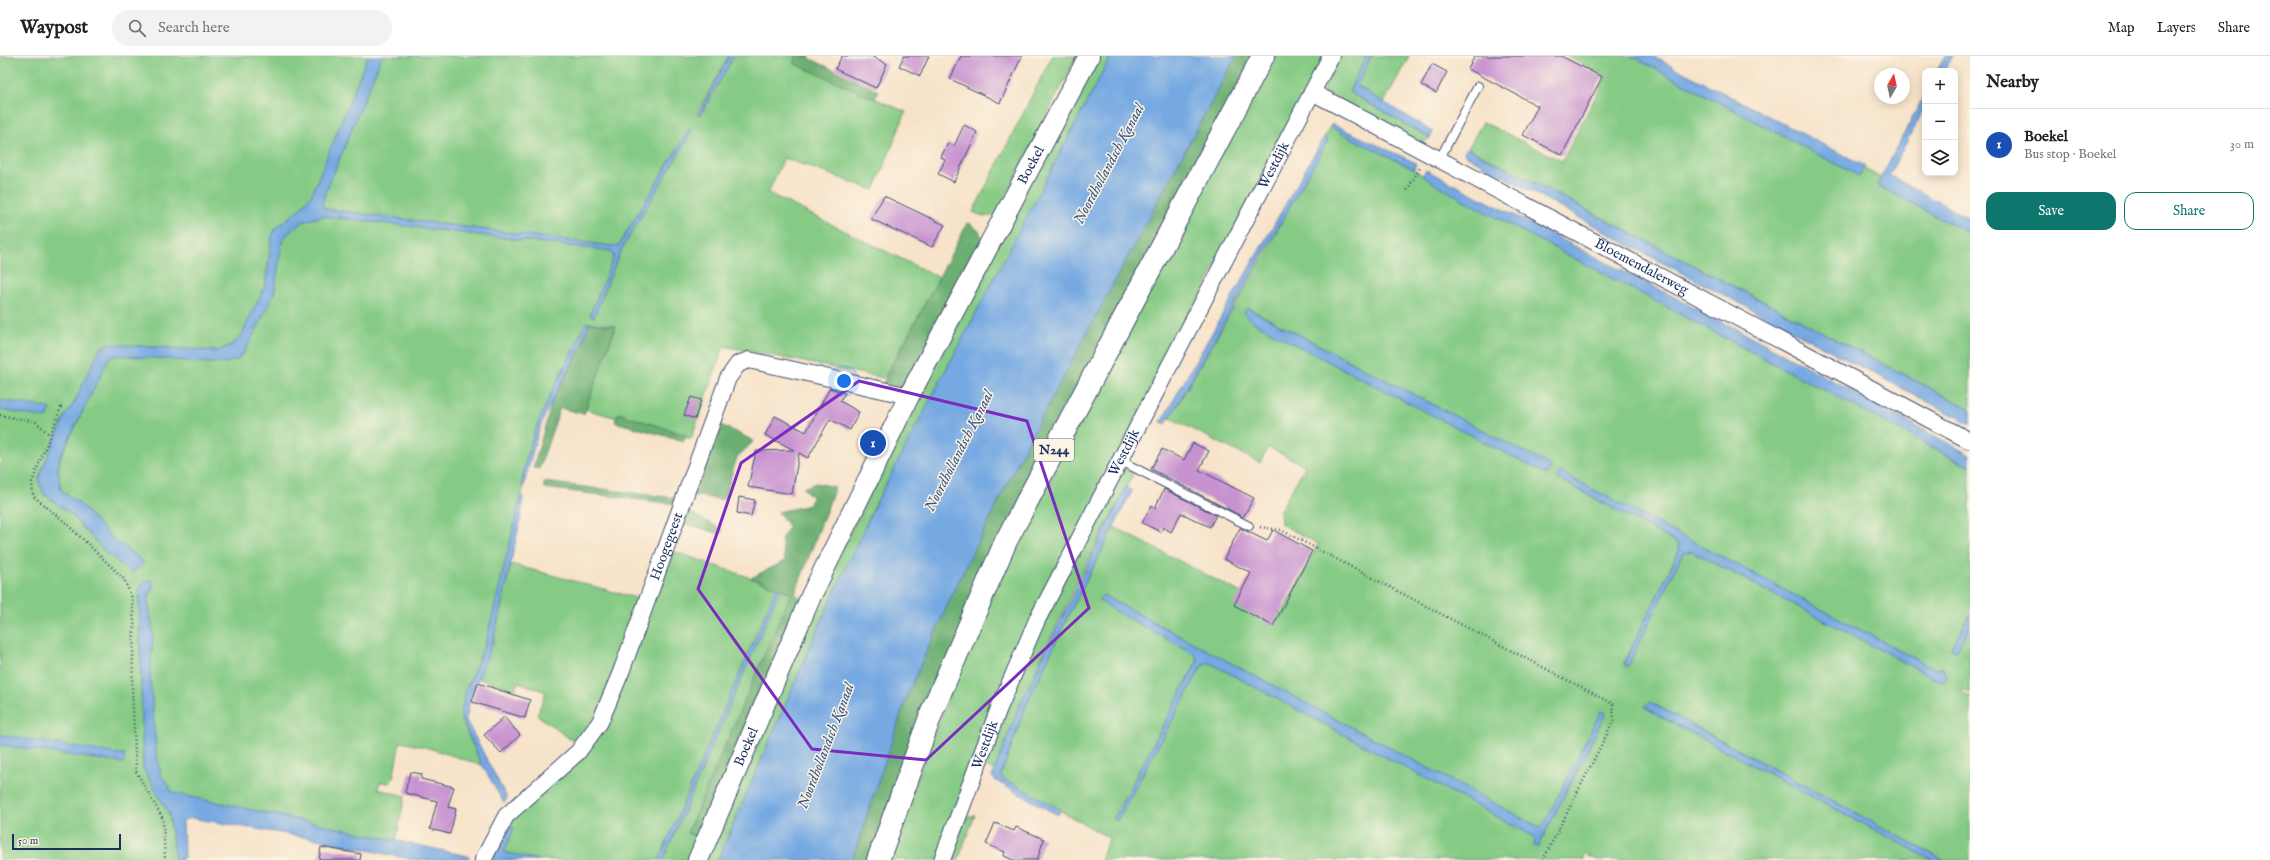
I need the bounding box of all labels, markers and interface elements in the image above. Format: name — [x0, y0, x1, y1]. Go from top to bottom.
search box — [112, 10, 392, 46]
text: Waypost — [20, 16, 88, 40]
icon: search — [126, 17, 148, 39]
text: Search here — [158, 18, 230, 37]
text: Map — [2108, 19, 2135, 37]
text: Layers — [2157, 19, 2196, 37]
text: Share — [2218, 19, 2250, 37]
north arrow — [1874, 68, 1910, 104]
map controls — [1922, 68, 1958, 176]
button: + — [1922, 68, 1958, 104]
text: Nearby — [1986, 72, 2039, 93]
water label: Noordhollandsch Kanaal — [1069, 99, 1149, 227]
button: − — [1922, 104, 1958, 140]
text: Boekel — [2024, 127, 2068, 146]
text: 1 — [1997, 136, 2001, 153]
text: 30 m — [2230, 136, 2254, 153]
street label: Westdijk — [1254, 138, 1294, 192]
button: layers — [1922, 140, 1958, 176]
street label: Boekel — [1014, 143, 1049, 188]
text: Bus stop · Boekel — [2024, 146, 2116, 163]
button: Save — [1986, 192, 2116, 230]
button: Share — [2124, 192, 2254, 230]
street label: Bloemendalerweg — [1591, 235, 1692, 299]
your location — [834, 371, 854, 391]
water label: Noordhollandsch Kanaal — [920, 386, 998, 515]
street label: Westdijk — [1105, 425, 1144, 479]
pin: 1 — [860, 428, 886, 458]
road number: N244 — [1034, 439, 1074, 461]
street label: Hoogegeest — [646, 510, 687, 583]
water label: Noordhollandsch Kanaal — [793, 679, 859, 812]
street label: Westdijk — [968, 717, 1003, 772]
street label: Boekel — [730, 724, 763, 769]
scale bar — [12, 832, 121, 851]
text: 50 m — [18, 834, 38, 848]

